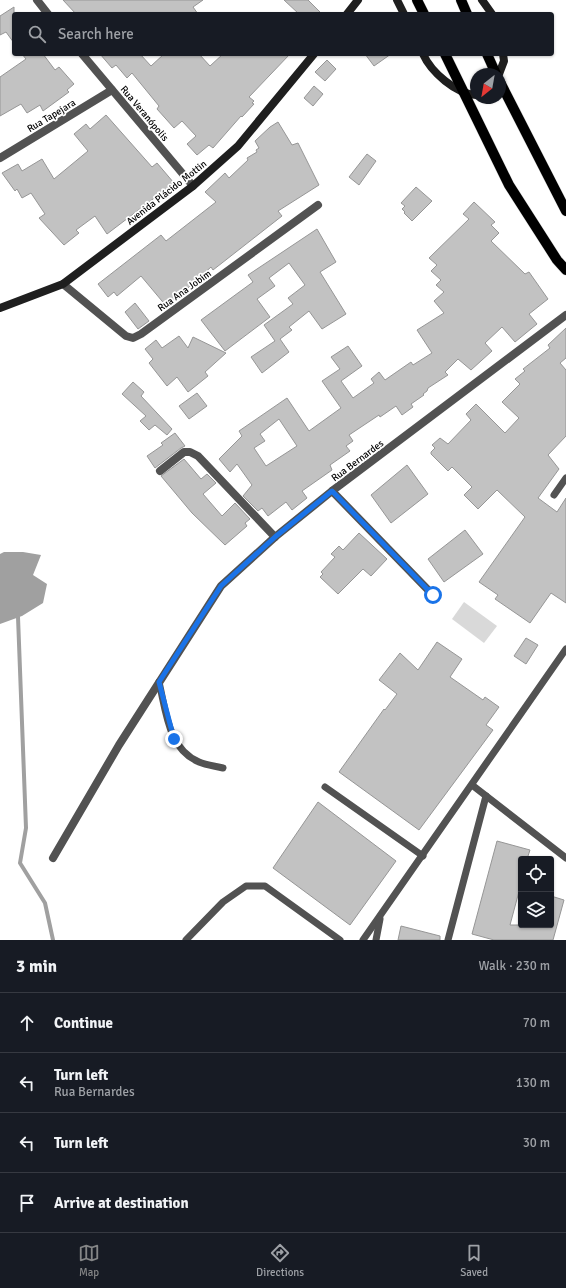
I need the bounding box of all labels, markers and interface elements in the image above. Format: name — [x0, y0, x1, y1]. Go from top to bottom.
search box — [12, 12, 554, 56]
icon: search — [26, 23, 48, 45]
text: Search here — [58, 25, 134, 43]
north arrow — [470, 68, 506, 104]
street label: Rua Veranópolis — [118, 84, 171, 144]
street label: Rua Tapejara — [25, 97, 78, 135]
street label: Avenida Plácido Mottin — [124, 158, 209, 228]
street label: Rua Ana Jobim — [156, 267, 214, 314]
street label: Rua Bernardes — [329, 437, 386, 484]
route start — [424, 586, 442, 604]
route end — [165, 730, 183, 748]
map controls — [518, 856, 554, 928]
button: locate — [518, 856, 554, 892]
button: layers — [518, 892, 554, 928]
text: 3 min — [16, 956, 57, 977]
text: Walk · 230 m — [479, 958, 550, 974]
icon: ahead — [16, 1012, 38, 1034]
text: Continue — [54, 1014, 113, 1032]
text: 70 m — [523, 1015, 550, 1031]
text: Turn left — [54, 1066, 108, 1084]
icon: left — [16, 1072, 38, 1094]
text: 130 m — [516, 1075, 550, 1091]
text: Rua Bernardes — [54, 1084, 135, 1100]
icon: left — [16, 1132, 38, 1154]
text: Turn left — [54, 1134, 108, 1152]
text: 30 m — [523, 1135, 550, 1151]
icon: arrive — [16, 1192, 38, 1214]
text: Arrive at destination — [54, 1194, 189, 1212]
tab: Map — [78, 1242, 100, 1279]
tab: Directions — [256, 1242, 304, 1279]
tab: Saved — [460, 1242, 488, 1279]

